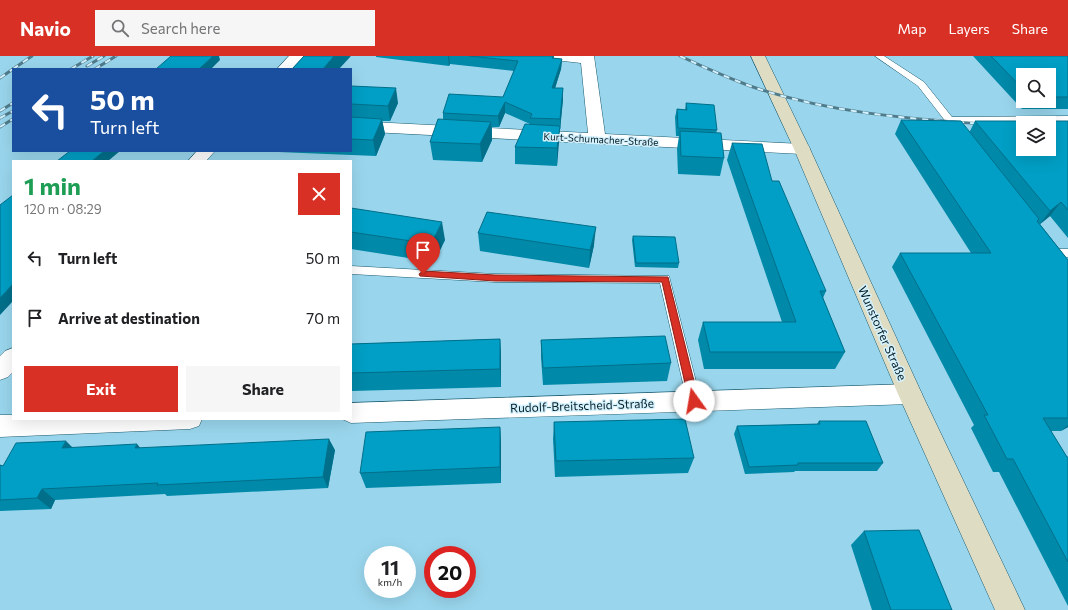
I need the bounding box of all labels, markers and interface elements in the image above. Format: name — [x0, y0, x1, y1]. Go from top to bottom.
search box — [95, 10, 375, 46]
text: Navio — [20, 17, 71, 40]
icon: search — [109, 17, 131, 39]
text: Search here — [141, 19, 220, 37]
text: Map — [898, 20, 926, 37]
text: Layers — [948, 20, 990, 37]
text: Share — [1012, 20, 1048, 37]
map controls — [1016, 68, 1056, 156]
button: search — [1016, 68, 1056, 108]
text: 50 m — [90, 82, 155, 116]
icon: left — [24, 84, 76, 136]
text: Turn left — [90, 116, 159, 138]
button: layers — [1016, 116, 1056, 156]
street label: Kurt-Schumacher-Straße — [543, 130, 659, 148]
text: 1 min — [24, 171, 81, 200]
button: close — [298, 173, 340, 215]
text: 120 m · 08:29 — [24, 201, 102, 217]
pin — [406, 233, 440, 274]
icon: arrive — [412, 239, 434, 261]
icon: left — [24, 247, 46, 269]
text: Turn left — [58, 249, 117, 267]
text: 50 m — [306, 249, 340, 267]
street label: Wunstorfer Straße — [856, 284, 910, 382]
icon: arrive — [24, 307, 46, 329]
text: Arrive at destination — [58, 309, 200, 327]
text: 70 m — [306, 309, 340, 327]
button: Exit — [24, 366, 178, 412]
button: Share — [186, 366, 340, 412]
position arrow — [673, 380, 715, 422]
street label: Rudolf-Breitscheid-Straße — [510, 395, 654, 415]
speed limit sign: 20 — [424, 546, 476, 598]
text: 11 — [381, 555, 399, 579]
text: km/h — [378, 576, 402, 588]

